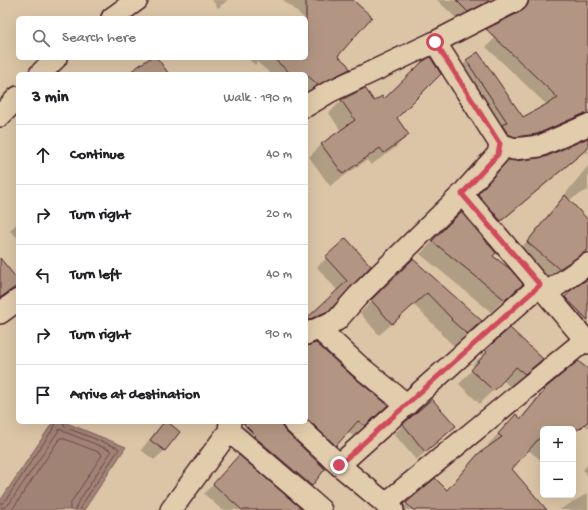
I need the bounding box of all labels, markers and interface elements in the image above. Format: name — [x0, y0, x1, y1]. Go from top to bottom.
search box — [16, 16, 308, 60]
icon: search — [30, 27, 52, 49]
text: Search here — [62, 29, 136, 47]
route start — [426, 33, 444, 51]
text: 3 min — [32, 88, 69, 108]
text: Walk · 190 m — [223, 91, 292, 106]
icon: ahead — [32, 144, 54, 166]
text: Continue — [70, 146, 124, 164]
text: 40 m — [266, 147, 292, 162]
icon: right — [32, 204, 54, 226]
text: Turn right — [70, 206, 130, 224]
text: 20 m — [266, 207, 292, 222]
icon: left — [32, 264, 54, 286]
text: Turn left — [70, 266, 121, 284]
text: 40 m — [266, 267, 292, 282]
icon: right — [32, 324, 54, 346]
text: Turn right — [70, 326, 130, 344]
text: 90 m — [266, 327, 292, 342]
icon: arrive — [32, 384, 54, 406]
text: Arrive at destination — [70, 386, 200, 404]
map controls — [540, 426, 576, 498]
button: + — [540, 426, 576, 462]
route end — [330, 456, 348, 474]
button: − — [540, 462, 576, 498]

